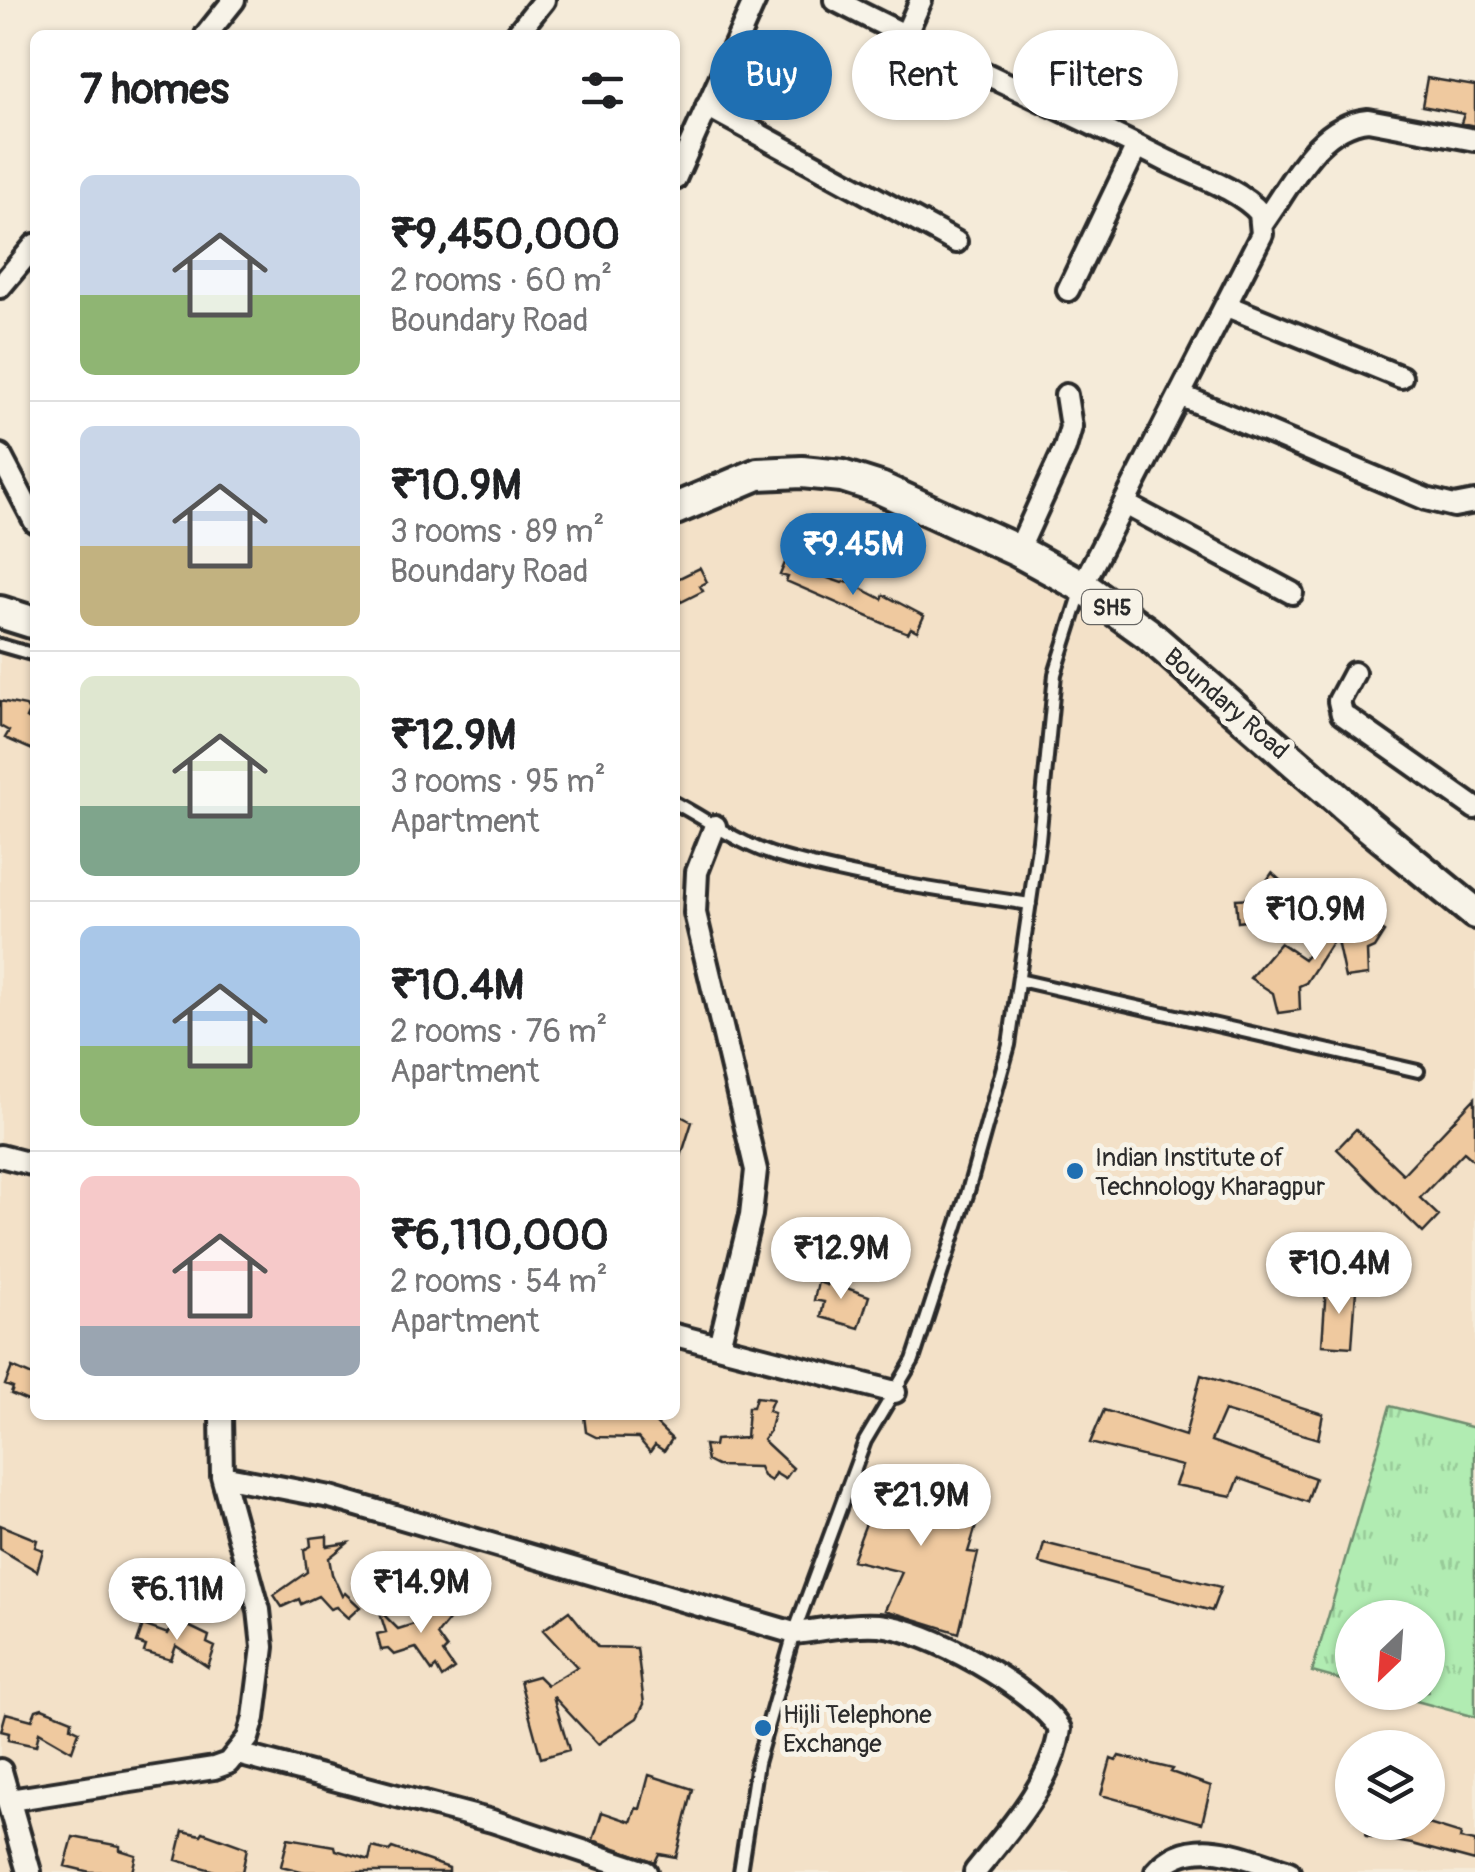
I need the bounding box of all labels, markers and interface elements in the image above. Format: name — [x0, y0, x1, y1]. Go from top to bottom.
chip: Buy — [710, 30, 832, 120]
chip: Rent — [852, 30, 993, 120]
chip: Filters — [1013, 30, 1178, 120]
icon: filters — [575, 63, 630, 118]
text: 7 homes — [80, 64, 229, 116]
text: ₹9,450,000 — [390, 209, 620, 261]
icon: home — [160, 215, 280, 335]
text: 2 rooms · 60 m² — [390, 261, 612, 301]
text: Boundary Road — [390, 301, 588, 341]
text: ₹10.9M — [390, 460, 521, 512]
icon: home — [160, 466, 280, 586]
text: 3 rooms · 89 m² — [390, 512, 604, 552]
pin: ₹9.45M — [772, 513, 934, 598]
text: ₹9.45M — [802, 525, 904, 565]
text: Boundary Road — [390, 552, 588, 592]
road number: SH5 — [1082, 590, 1142, 624]
street label: Boundary Road — [1157, 642, 1295, 767]
text: ₹12.9M — [390, 710, 516, 762]
icon: home — [160, 716, 280, 836]
text: 3 rooms · 95 m² — [390, 762, 606, 802]
text: Apartment — [390, 802, 539, 842]
pin: ₹10.9M — [1234, 878, 1396, 963]
text: ₹10.9M — [1265, 890, 1365, 930]
text: ₹10.4M — [390, 960, 524, 1012]
icon: home — [160, 966, 280, 1086]
text: 2 rooms · 76 m² — [390, 1012, 607, 1052]
text: Apartment — [390, 1052, 539, 1092]
place label: Indian Institute of Technology Kharagpur — [1095, 1143, 1325, 1203]
marker: Indian Institute of Technology Kharagpur — [1064, 1160, 1086, 1182]
text: ₹6,110,000 — [390, 1210, 609, 1262]
icon: home — [160, 1216, 280, 1336]
pin: ₹12.9M — [760, 1217, 922, 1302]
text: ₹12.9M — [793, 1229, 889, 1269]
pin: ₹10.4M — [1258, 1232, 1420, 1317]
text: ₹10.4M — [1288, 1244, 1390, 1284]
text: 2 rooms · 54 m² — [390, 1262, 608, 1302]
text: Apartment — [390, 1302, 539, 1342]
pin: ₹21.9M — [840, 1464, 1002, 1549]
text: ₹21.9M — [873, 1476, 969, 1516]
pin: ₹14.9M — [340, 1551, 502, 1636]
pin: ₹6.11M — [96, 1558, 258, 1643]
text: ₹14.9M — [373, 1563, 469, 1603]
text: ₹6.11M — [131, 1570, 223, 1610]
north arrow — [1335, 1600, 1445, 1710]
map controls — [1335, 1600, 1445, 1840]
place label: Hijli Telephone Exchange — [783, 1700, 932, 1760]
marker: Hijli Telephone Exchange — [752, 1717, 774, 1739]
button: layers — [1335, 1730, 1445, 1840]

